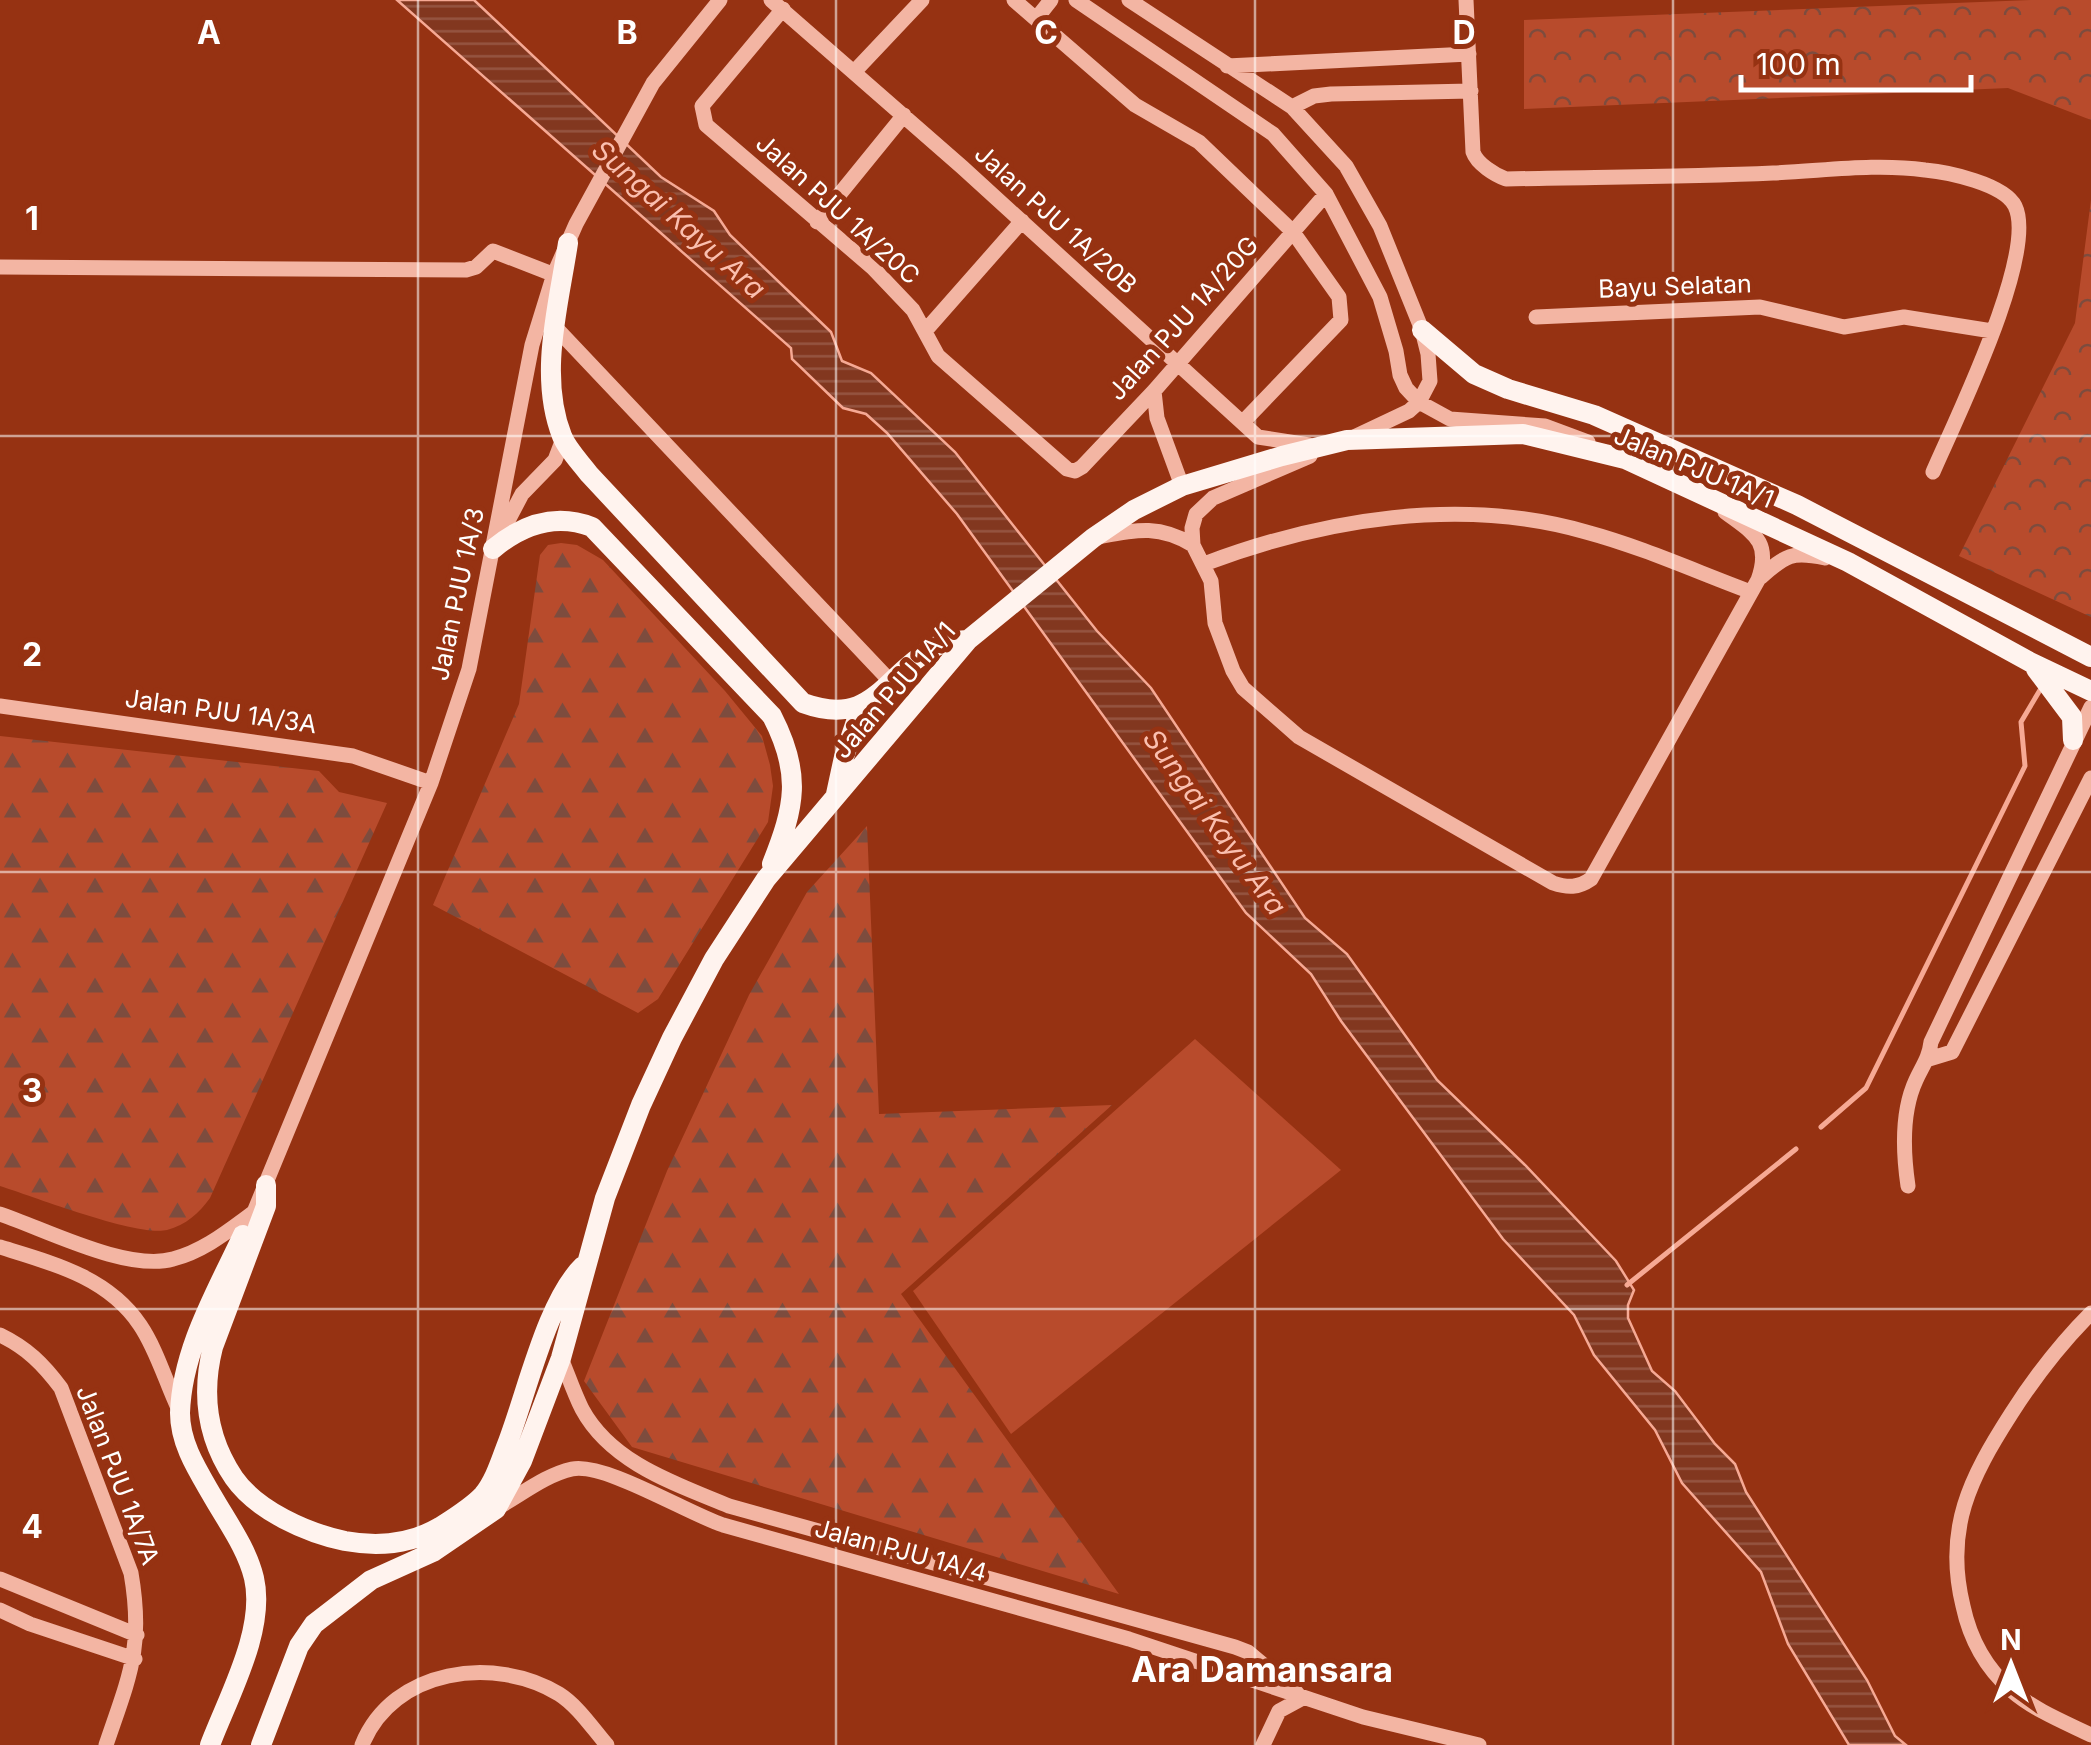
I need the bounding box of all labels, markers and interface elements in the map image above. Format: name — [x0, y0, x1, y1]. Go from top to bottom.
text: A — [197, 13, 221, 52]
text: B — [616, 13, 638, 52]
text: C — [1034, 13, 1058, 52]
text: D — [1452, 13, 1476, 52]
scale bar — [1741, 30, 1971, 92]
text: 100 m — [1756, 46, 1841, 82]
street label: Jalan PJU 1A/20C — [750, 128, 926, 290]
water label: Sungai Kayu Ara — [585, 132, 773, 306]
street label: Jalan PJU 1A/20B — [969, 138, 1143, 300]
text: 1 — [25, 199, 39, 238]
street label: Jalan PJU 1A/20G — [1102, 230, 1264, 406]
street label: Bayu Selatan — [1598, 268, 1752, 304]
street label: Jalan PJU 1A/1 — [1610, 420, 1778, 514]
street label: Jalan PJU 1A/3 — [424, 505, 490, 683]
street label: Jalan PJU 1A/1 — [827, 616, 961, 764]
text: 2 — [22, 635, 42, 674]
street label: Jalan PJU 1A/3A — [123, 683, 319, 739]
water label: Sungai Kayu Ara — [1136, 722, 1294, 922]
text: 3 — [22, 1071, 42, 1110]
street label: Jalan PJU 1A/7A — [70, 1381, 166, 1569]
text: 4 — [21, 1507, 43, 1546]
street label: Jalan PJU 1A/4 — [812, 1513, 990, 1587]
north arrow — [1961, 1615, 2061, 1715]
text: N — [2000, 1623, 2022, 1657]
district label: Ara Damansara — [1131, 1648, 1393, 1690]

